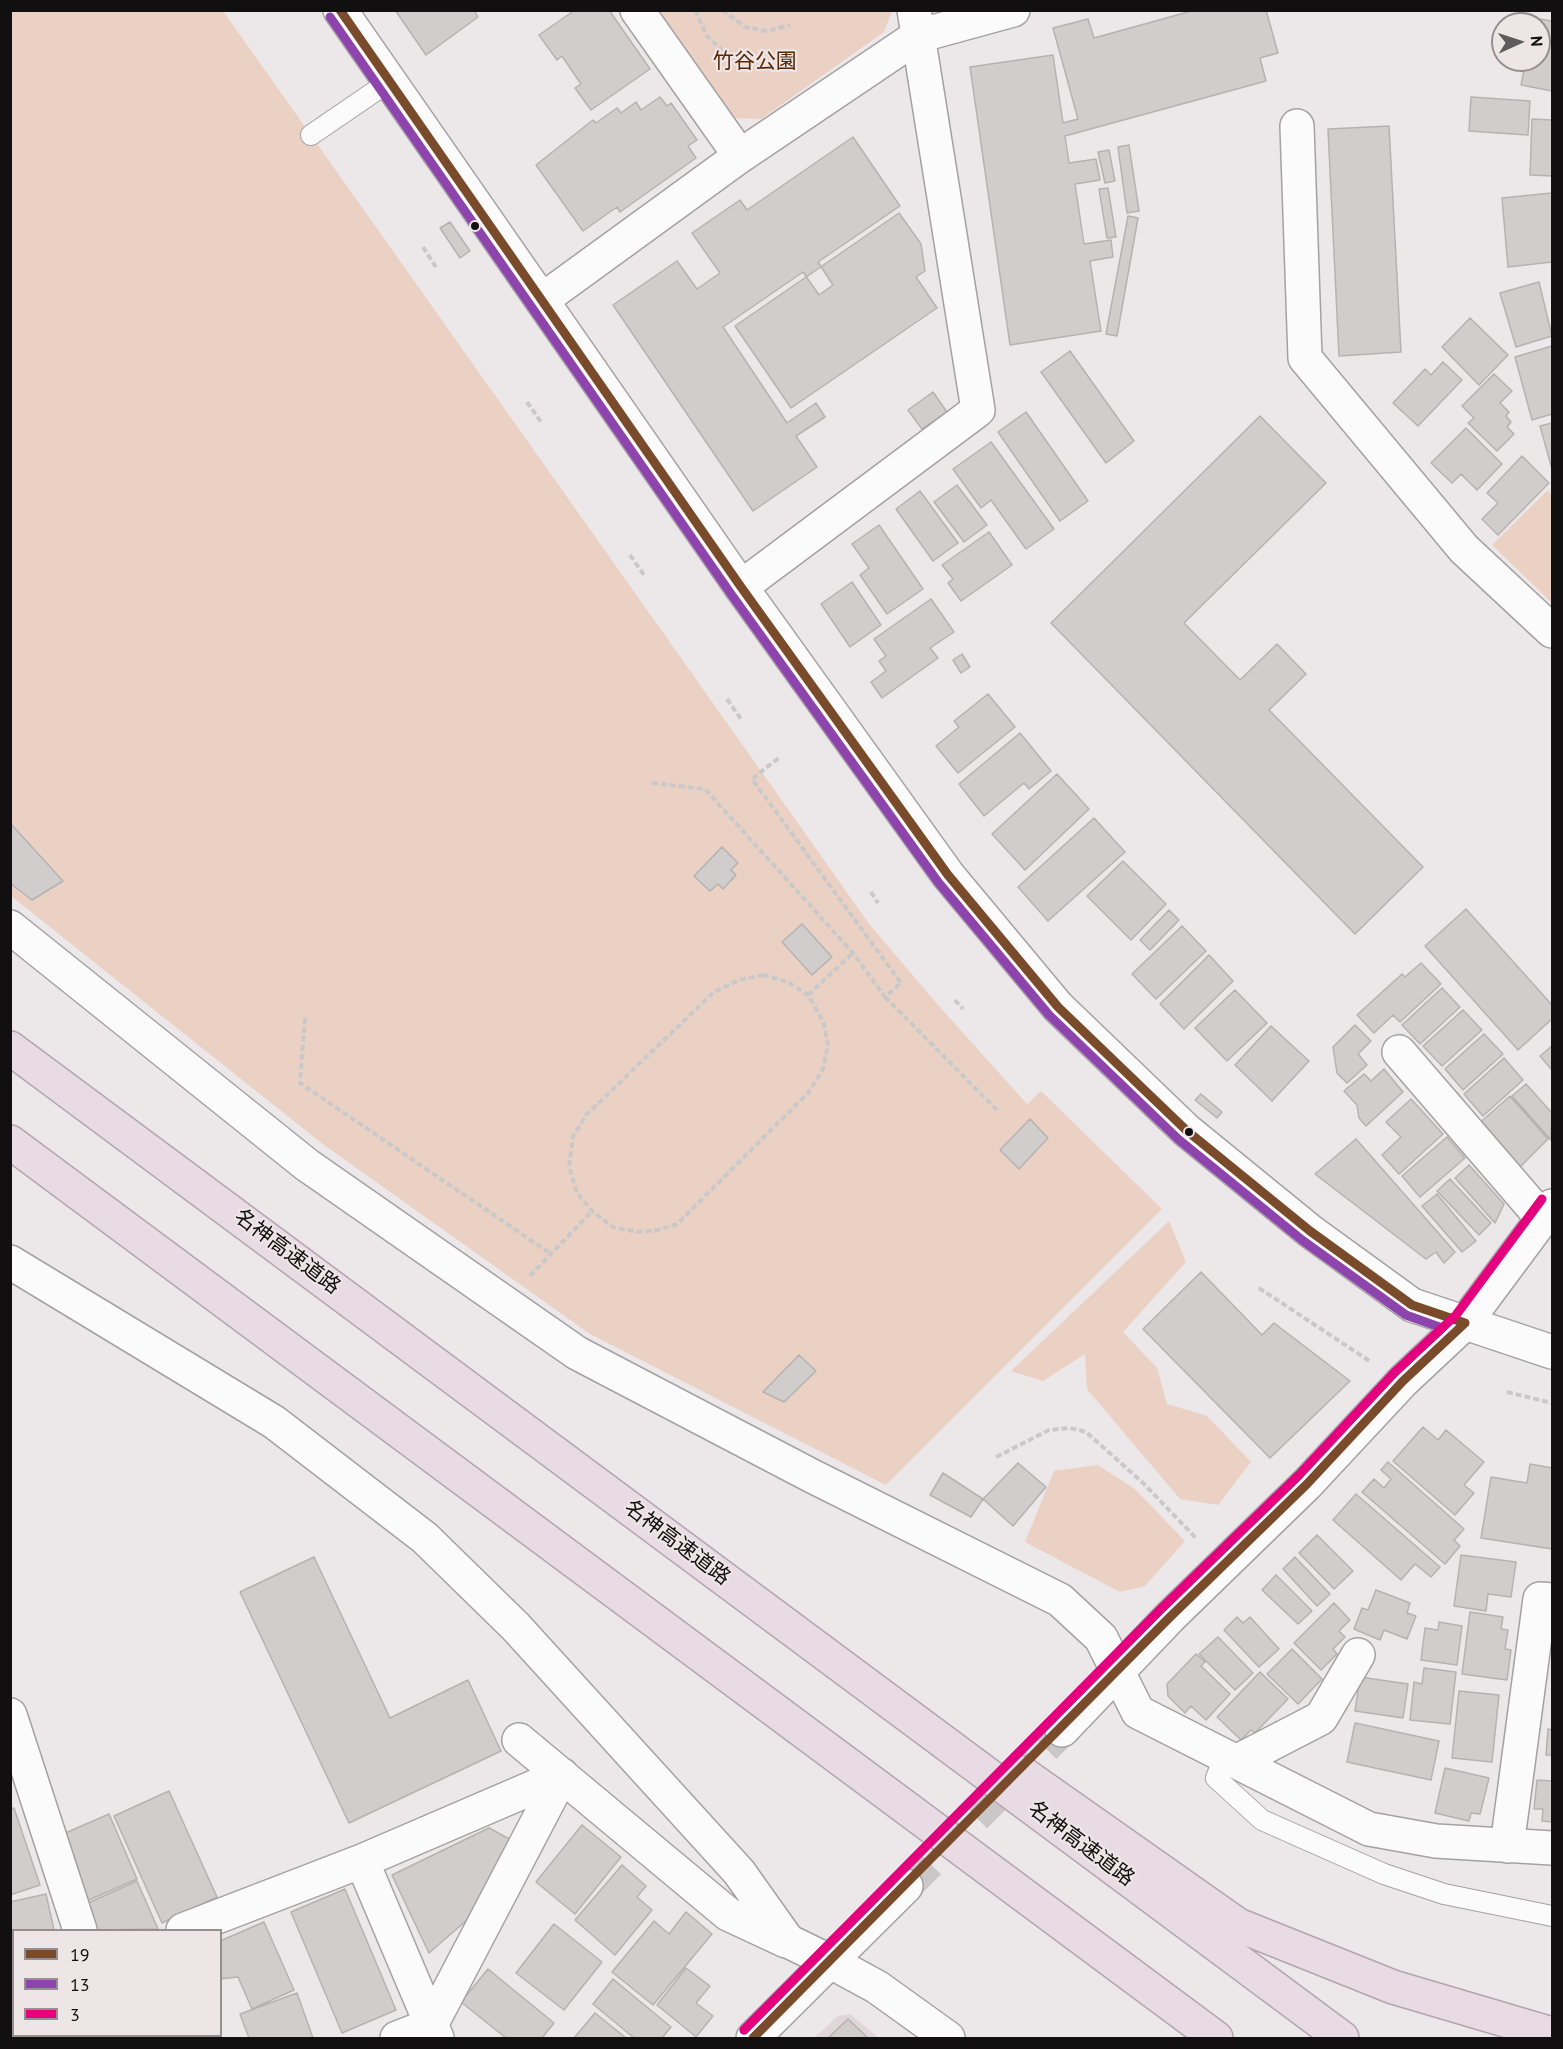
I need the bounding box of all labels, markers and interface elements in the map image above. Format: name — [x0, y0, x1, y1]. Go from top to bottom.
north arrow — [1491, 12, 1551, 72]
text: N — [1527, 35, 1547, 47]
park label: 竹谷公園 — [713, 49, 797, 75]
unlabelled marker — [469, 220, 481, 232]
unlabelled marker — [1183, 1126, 1195, 1138]
street label: 名神高速道路 — [229, 1204, 345, 1300]
street label: 名神高速道路 — [619, 1495, 735, 1591]
street label: 名神高速道路 — [1023, 1796, 1139, 1892]
legend — [12, 1929, 222, 2037]
text: 19 — [70, 1943, 90, 1966]
text: 13 — [70, 1973, 90, 1996]
text: 3 — [70, 2003, 80, 2026]

